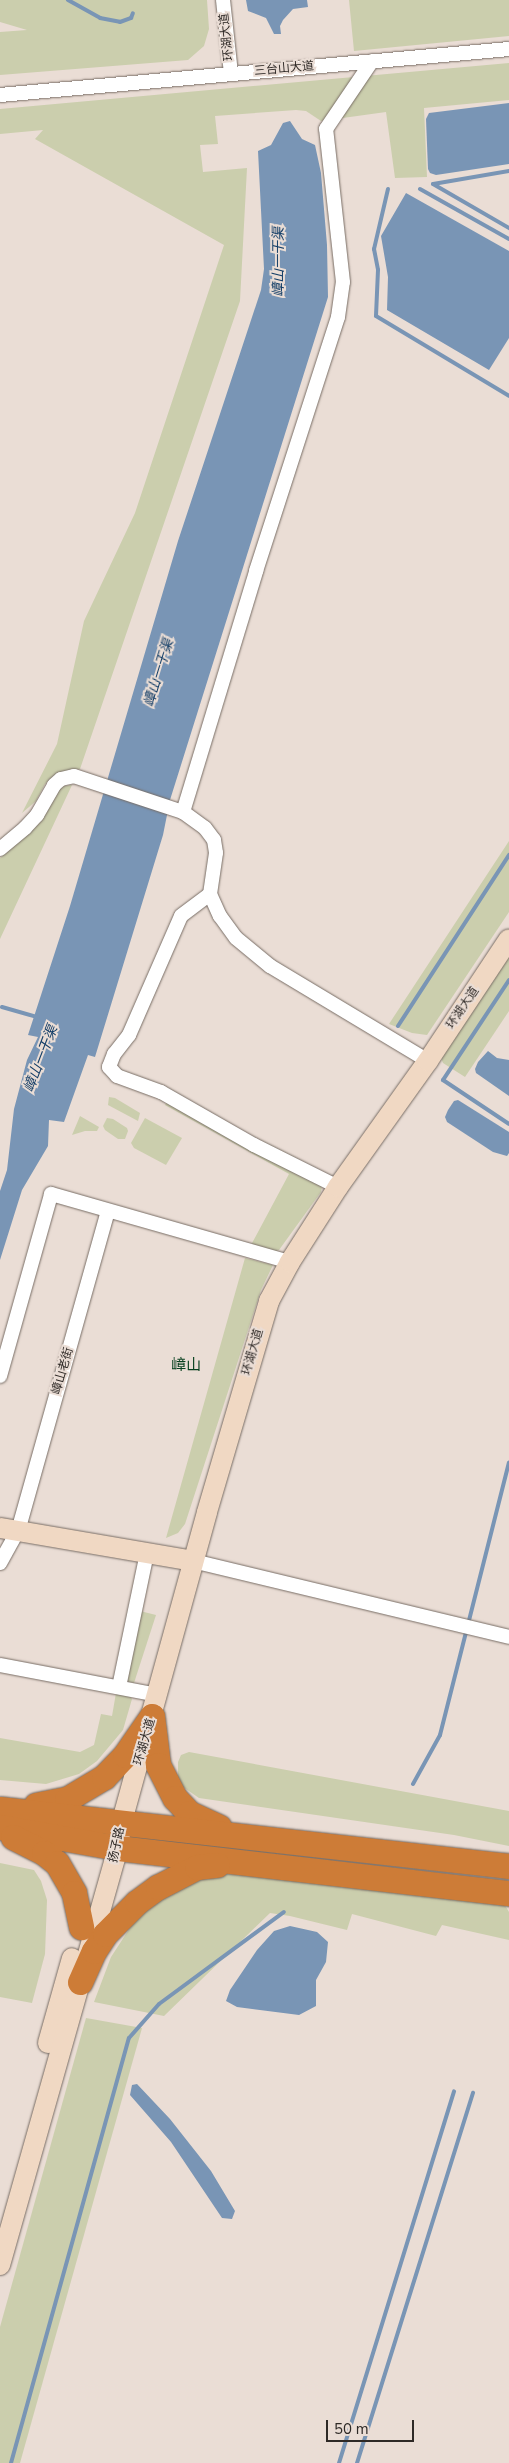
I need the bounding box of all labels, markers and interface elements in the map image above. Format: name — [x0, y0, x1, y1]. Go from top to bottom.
street label: 环湖大道 — [217, 12, 237, 62]
street label: 三台山大道 — [253, 59, 315, 79]
water label: 嶂山一干渠 — [271, 227, 287, 297]
water label: 嶂山一干渠 — [141, 637, 177, 709]
street label: 环湖大道 — [444, 984, 482, 1032]
water label: 嶂山一干渠 — [21, 1023, 61, 1095]
street label: 环湖大道 — [239, 1327, 267, 1377]
street label: 嶂山老街 — [49, 1346, 77, 1396]
district label: 嶂山 — [171, 1357, 201, 1375]
street label: 环湖大道 — [131, 1717, 159, 1767]
street label: 扬子路 — [106, 1826, 128, 1864]
scale bar — [329, 2410, 416, 2442]
text: 50 m — [334, 2419, 369, 2439]

